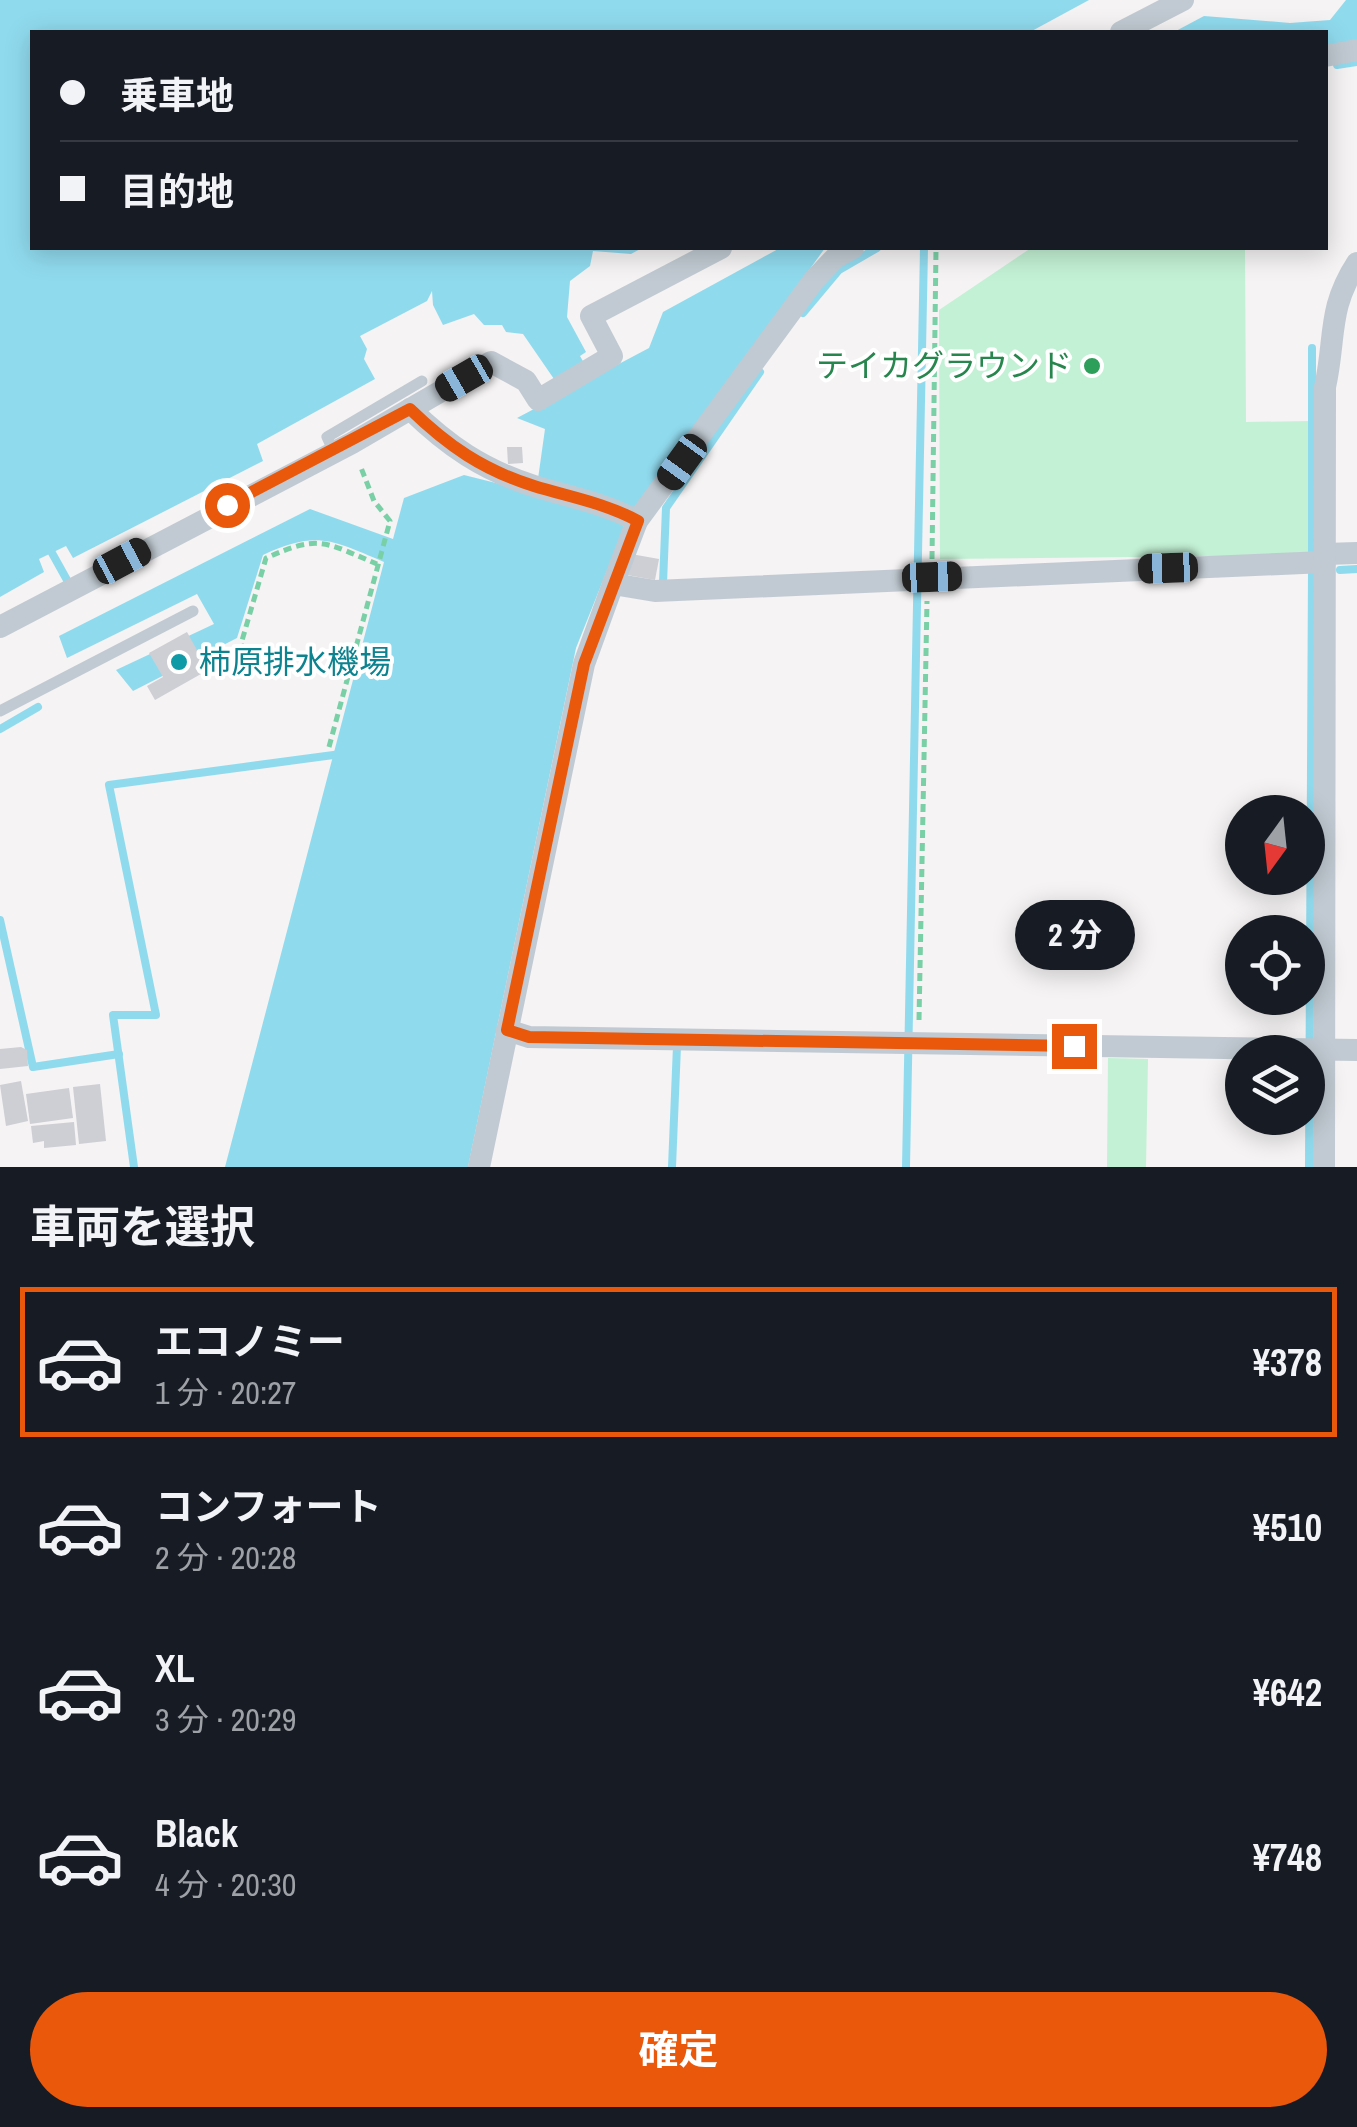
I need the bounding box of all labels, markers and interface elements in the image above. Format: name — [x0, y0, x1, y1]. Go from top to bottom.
text: 乗車地 — [120, 70, 234, 121]
text: 目的地 — [120, 166, 234, 217]
place label: テイカグラウンド — [816, 344, 1072, 387]
car — [431, 350, 497, 406]
marker: テイカグラウンド — [1081, 355, 1103, 377]
car — [652, 429, 712, 495]
route start — [205, 483, 250, 528]
car — [88, 534, 156, 588]
car — [1137, 552, 1199, 584]
car — [901, 561, 963, 593]
place label: 柿原排水機場 — [199, 640, 391, 683]
marker: 柿原排水機場 — [168, 651, 190, 673]
north arrow — [1225, 795, 1325, 895]
map controls — [1225, 795, 1325, 1135]
callout: 2 分 — [1014, 901, 1134, 971]
text: 2 分 — [1048, 913, 1102, 956]
button: locate — [1225, 915, 1325, 1015]
route end — [1052, 1024, 1097, 1069]
button: layers — [1225, 1035, 1325, 1135]
text: 車両を選択 — [30, 1196, 255, 1257]
text: エコノミー — [155, 1316, 345, 1367]
icon: car — [35, 1317, 125, 1407]
text: ¥378 — [1253, 1337, 1322, 1388]
text: 1 分 · 20:27 — [155, 1371, 296, 1414]
text: コンフォート — [155, 1481, 382, 1532]
icon: car — [35, 1482, 125, 1572]
text: ¥510 — [1253, 1502, 1322, 1553]
text: 2 分 · 20:28 — [155, 1536, 296, 1579]
text: XL — [155, 1643, 195, 1694]
icon: car — [35, 1647, 125, 1737]
text: ¥642 — [1253, 1667, 1322, 1718]
text: 3 分 · 20:29 — [155, 1698, 296, 1741]
text: Black — [155, 1808, 238, 1859]
icon: car — [35, 1812, 125, 1902]
text: ¥748 — [1253, 1832, 1322, 1883]
text: 4 分 · 20:30 — [155, 1863, 296, 1906]
button: 確定 — [30, 1992, 1327, 2107]

